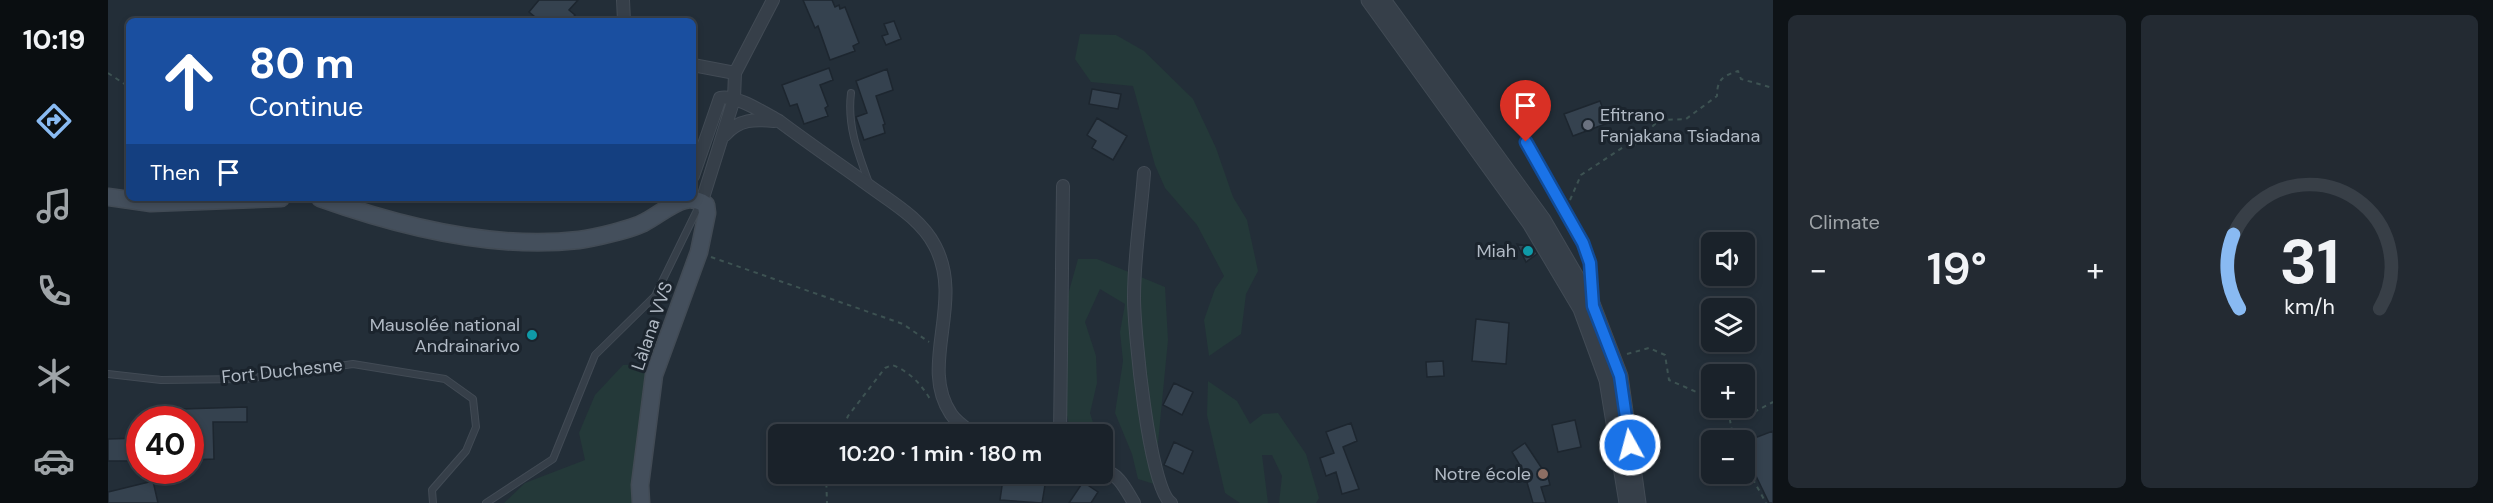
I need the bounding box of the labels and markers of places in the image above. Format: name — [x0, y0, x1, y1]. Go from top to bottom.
pin — [1500, 80, 1551, 142]
place label: Efitrano Fanjakana Tsiadana — [1600, 103, 1760, 148]
marker: Efitrano Fanjakana Tsiadana — [1581, 118, 1595, 132]
place label: Miah — [1476, 239, 1516, 263]
marker: Miah — [1521, 244, 1535, 258]
place label: Mausolée national Andrainarivo — [370, 313, 520, 358]
marker: Mausolée national Andrainarivo — [525, 328, 539, 342]
place label: Notre école — [1434, 462, 1531, 486]
marker: Notre école — [1536, 467, 1550, 481]

